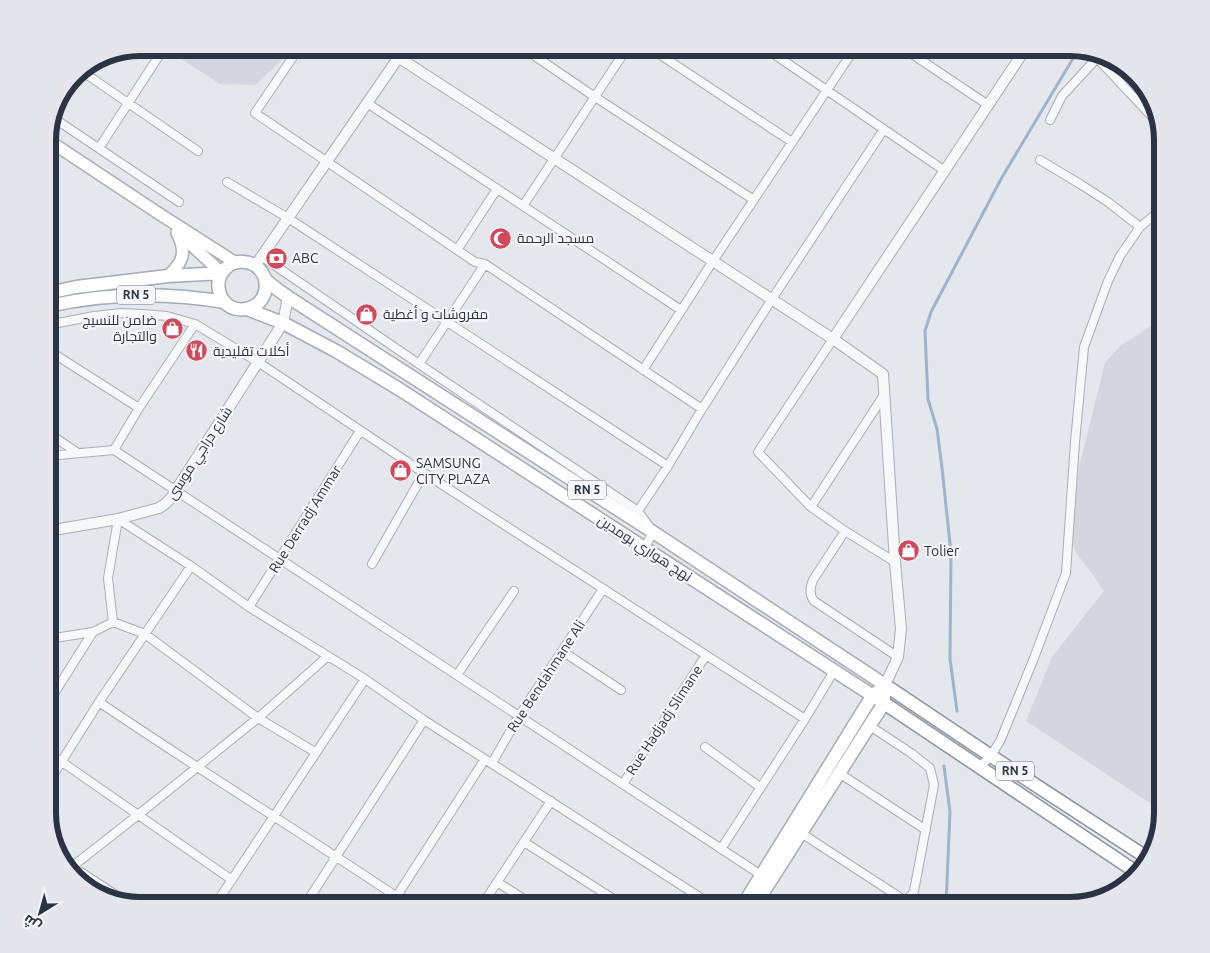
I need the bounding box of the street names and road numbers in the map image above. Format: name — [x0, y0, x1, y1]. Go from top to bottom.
road number: RN 5 — [117, 286, 155, 304]
street label: شارع دراجي موسى — [163, 404, 238, 505]
street label: Rue Derradj Ammar — [265, 462, 345, 576]
road number: RN 5 — [568, 480, 606, 500]
street label: نهج هواري بومدين — [593, 512, 695, 588]
street label: Rue Bendahmane Ali — [504, 617, 588, 735]
street label: Rue Hadjadj Slimane — [623, 662, 705, 778]
road number: RN 5 — [996, 761, 1034, 780]

